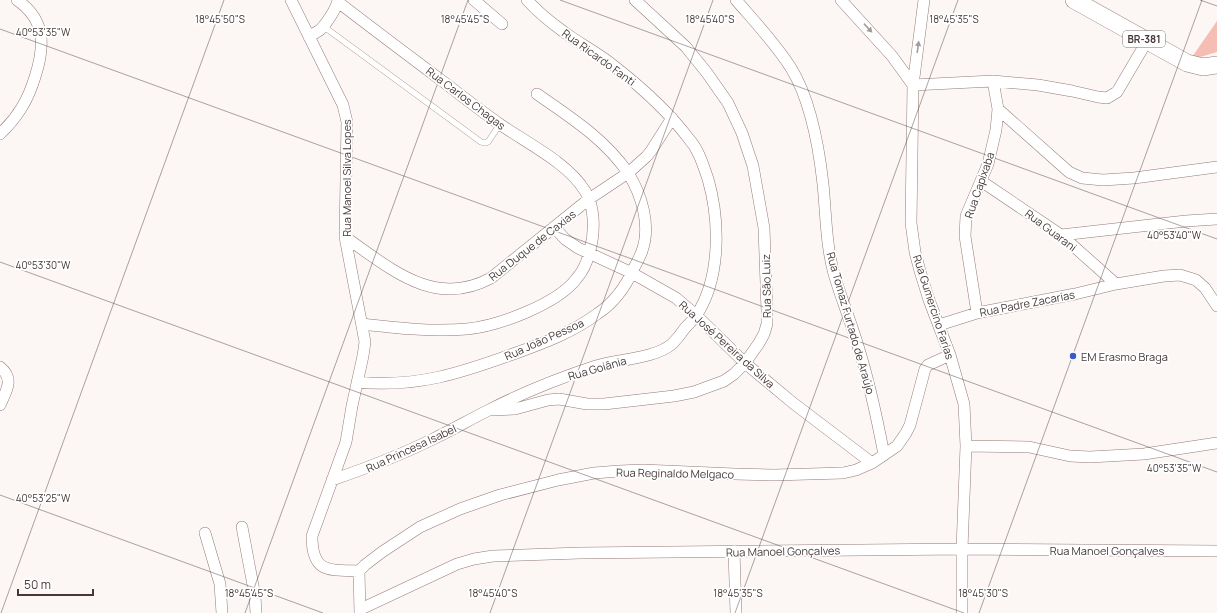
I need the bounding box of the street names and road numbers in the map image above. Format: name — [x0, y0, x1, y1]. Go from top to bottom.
street label: Rua Ricardo Fanti — [559, 25, 639, 89]
road number: BR-381 — [1123, 31, 1165, 47]
street label: Rua Carlos Chagas — [423, 63, 509, 133]
street label: Rua Manoel Silva Lopes — [339, 119, 354, 237]
street label: Rua Capixaba — [961, 150, 997, 220]
street label: Rua Duque de Caxias — [485, 206, 579, 284]
street label: Rua Guarani — [1022, 206, 1080, 254]
street label: Rua Tomaz Furtado de Araújo — [824, 250, 879, 396]
street label: Rua Gumercino Farias — [910, 253, 958, 361]
street label: Rua São Luiz — [758, 254, 774, 318]
street label: Rua Padre Zacarias — [978, 286, 1076, 320]
street label: Rua José Pereira da Silva — [676, 297, 778, 391]
street label: Rua João Pessoa — [502, 315, 586, 363]
street label: Rua Goiânia — [566, 353, 628, 383]
street label: Rua Princesa Isabel — [363, 421, 459, 475]
street label: Rua Reginaldo Melgaco — [616, 464, 735, 482]
street label: Rua Manoel Gonçalves — [726, 542, 841, 559]
street label: Rua Manoel Gonçalves — [1050, 543, 1164, 558]

